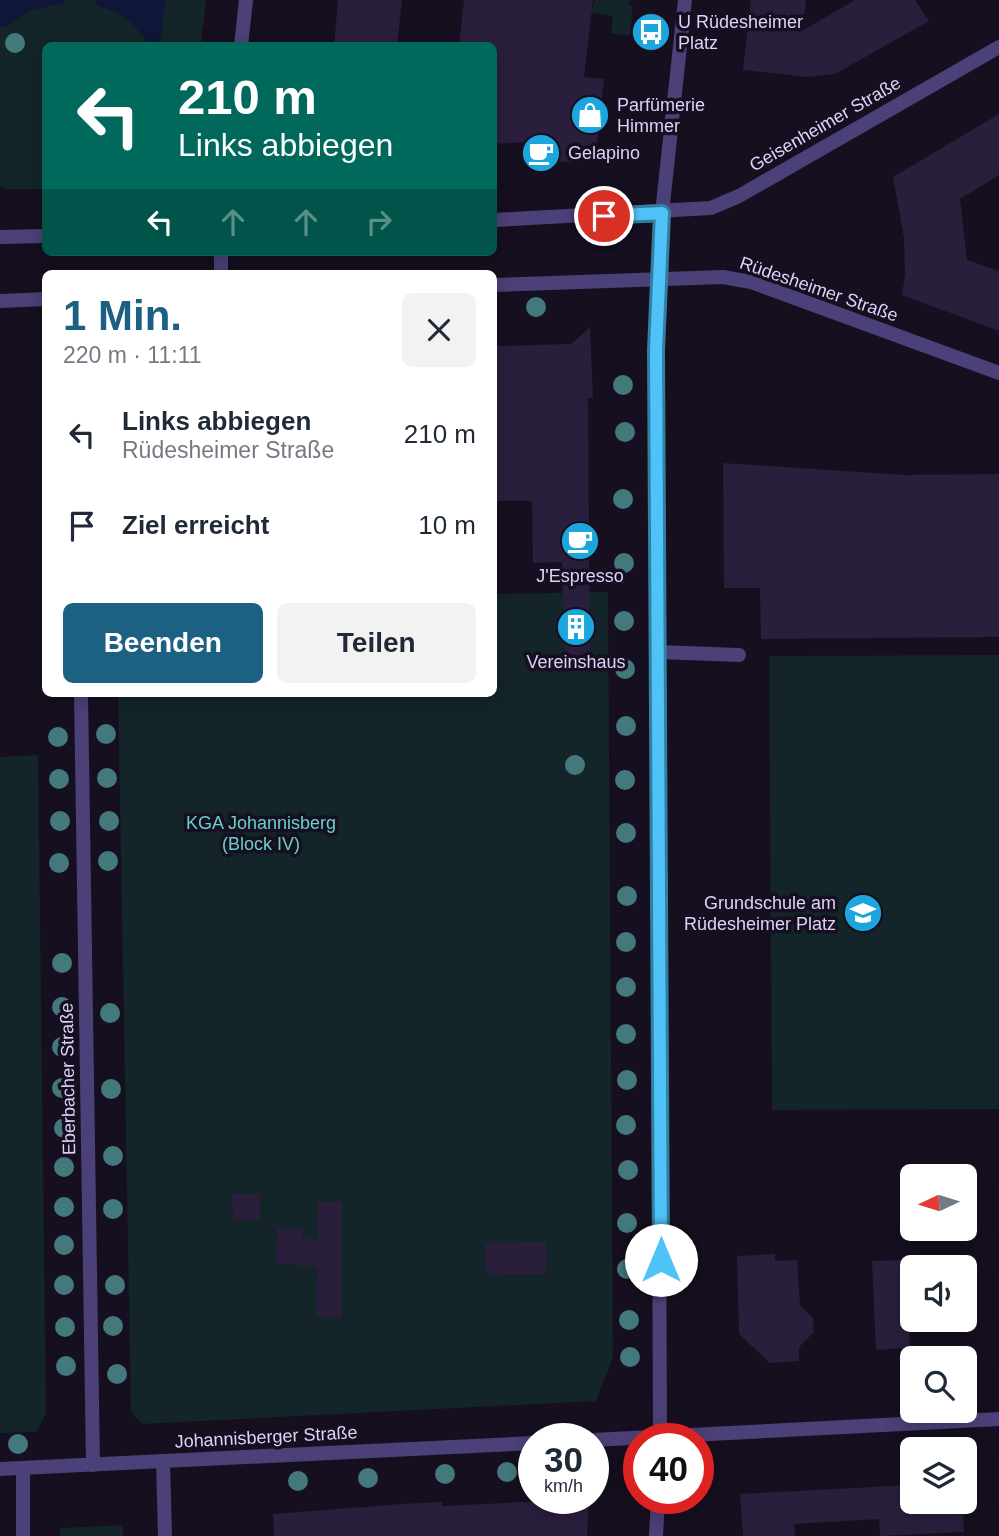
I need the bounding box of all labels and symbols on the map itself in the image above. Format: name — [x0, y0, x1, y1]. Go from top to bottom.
bus stop icon: U Rüdesheimer Platz — [630, 11, 672, 53]
place label: U Rüdesheimer Platz — [678, 12, 803, 53]
street label: Geisenheimer Straße — [746, 73, 904, 175]
shop icon: Parfümerie Himmer — [569, 94, 611, 136]
place label: Parfümerie Himmer — [617, 95, 705, 136]
cafe icon: Gelapino — [520, 132, 562, 174]
place label: Gelapino — [568, 143, 640, 163]
pin — [574, 186, 634, 246]
street label: Rüdesheimer Straße — [737, 253, 901, 325]
cafe icon: J'Espresso — [559, 520, 601, 562]
place label: J'Espresso — [536, 566, 624, 586]
building icon: Vereinshaus — [555, 606, 597, 648]
place label: Vereinshaus — [526, 652, 626, 672]
park label: KGA Johannisberg (Block IV) — [186, 813, 336, 854]
school or university icon: Grundschule am Rüdesheimer Platz — [842, 892, 884, 934]
place label: Grundschule am Rüdesheimer Platz — [684, 893, 836, 934]
street label: Eberbacher Straße — [57, 1003, 79, 1155]
north arrow — [900, 1164, 976, 1241]
position arrow — [624, 1223, 698, 1297]
street label: Johannisberger Straße — [174, 1422, 358, 1452]
speed limit sign: 40 — [623, 1423, 714, 1514]

